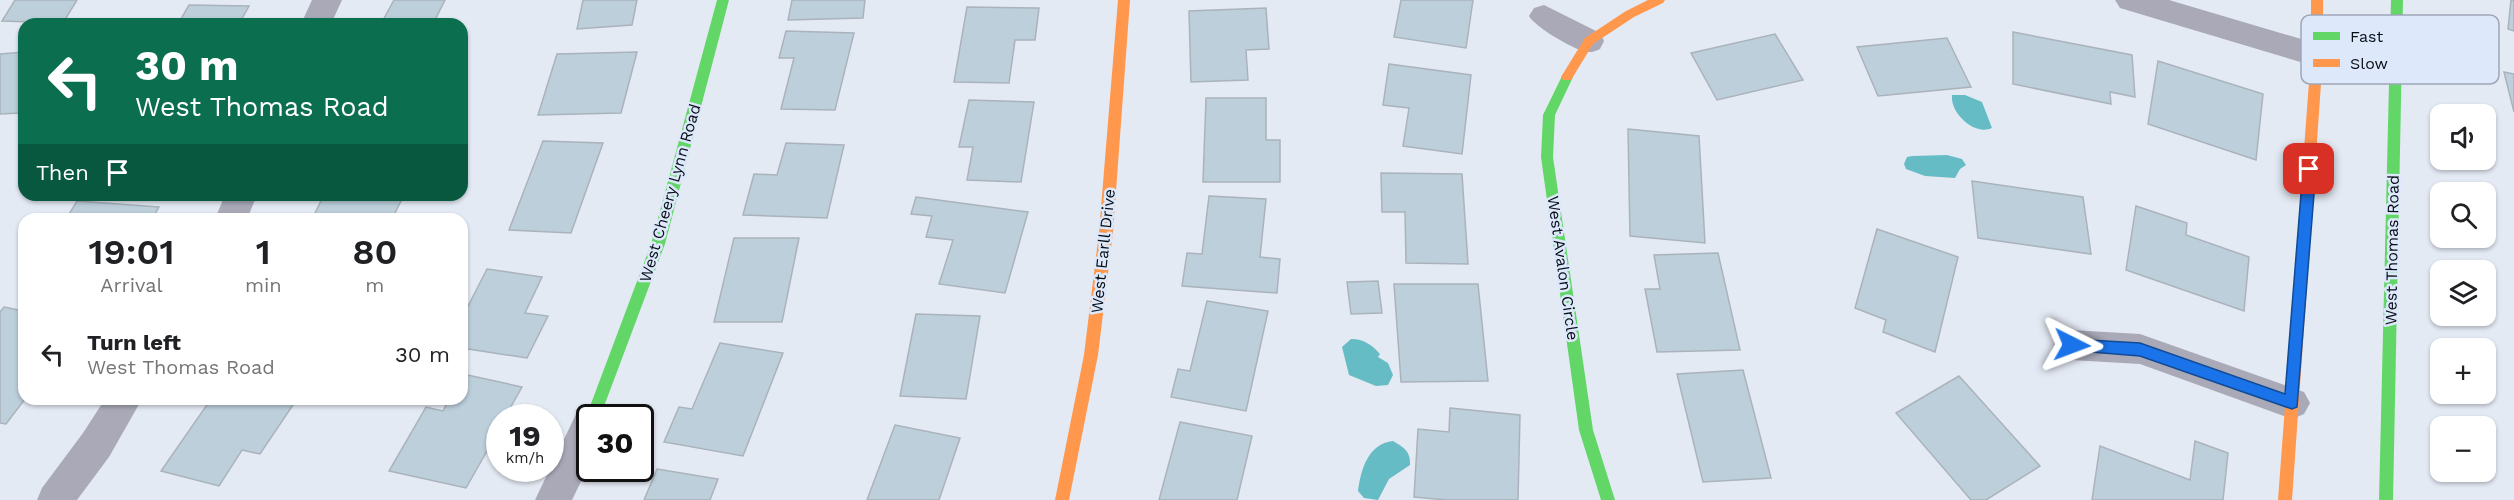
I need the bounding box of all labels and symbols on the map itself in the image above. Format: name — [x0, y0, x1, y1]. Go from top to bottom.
legend — [2301, 15, 2499, 84]
text: Fast — [2350, 27, 2383, 46]
text: Slow — [2350, 54, 2388, 73]
street label: West Cheery Lynn Road — [635, 102, 705, 284]
pin — [2283, 143, 2334, 194]
street label: West Thomas Road — [2381, 175, 2403, 325]
street label: West Earll Drive — [1087, 188, 1119, 314]
street label: West Avalon Circle — [1543, 195, 1583, 341]
position arrow — [2040, 313, 2104, 377]
speed limit sign: 30 — [576, 404, 654, 482]

